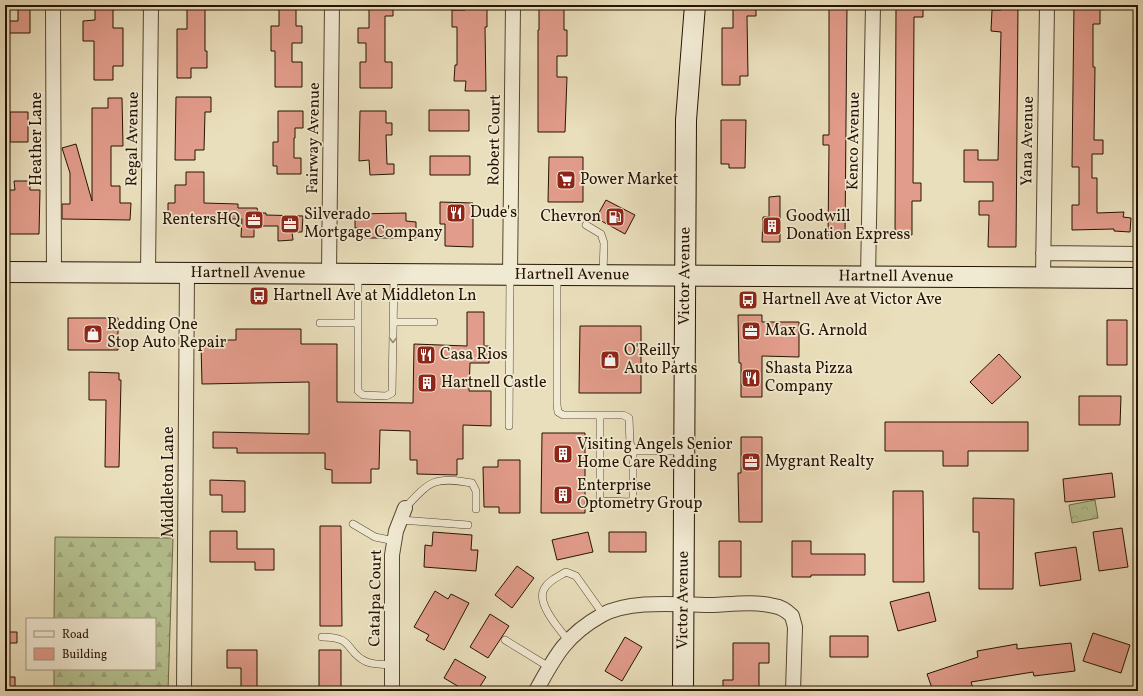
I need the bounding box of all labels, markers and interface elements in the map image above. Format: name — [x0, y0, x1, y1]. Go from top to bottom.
street label: Fairway Avenue — [302, 82, 326, 194]
street label: Regal Avenue — [121, 91, 145, 187]
street label: Heather Lane — [26, 92, 48, 186]
street label: Kenco Avenue — [842, 92, 866, 190]
street label: Robert Court — [483, 94, 507, 186]
street label: Yana Avenue — [1016, 96, 1040, 186]
supermarket icon: Power Market — [555, 169, 577, 191]
place label: Power Market — [580, 169, 679, 191]
restaurant icon: Dude's — [445, 202, 467, 224]
place label: Dude's — [470, 202, 517, 224]
place label: Silverado Mortgage Company — [304, 204, 443, 244]
place label: Chevron — [540, 206, 601, 228]
fuel station icon: Chevron — [604, 206, 626, 228]
place label: Goodwill Donation Express — [786, 206, 910, 246]
place label: RentersHQ — [162, 209, 241, 231]
office icon: RentersHQ — [243, 209, 265, 231]
office icon: Silverado Mortgage Company — [279, 213, 301, 235]
building icon: Goodwill Donation Express — [761, 215, 783, 237]
street label: Victor Avenue — [674, 227, 696, 325]
street label: Hartnell Avenue — [191, 262, 305, 285]
street label: Hartnell Avenue — [515, 264, 629, 286]
street label: Hartnell Avenue — [839, 265, 953, 288]
bus stop icon: Hartnell Ave at Middleton Ln — [248, 285, 270, 307]
place label: Hartnell Ave at Middleton Ln — [273, 285, 477, 307]
bus stop icon: Hartnell Ave at Victor Ave — [737, 289, 759, 311]
place label: Hartnell Ave at Victor Ave — [762, 289, 942, 311]
place label: Redding One Stop Auto Repair — [107, 314, 226, 354]
office icon: Max G. Arnold — [740, 320, 762, 342]
place label: Max G. Arnold — [765, 320, 868, 342]
shop icon: Redding One Stop Auto Repair — [82, 323, 104, 345]
one-way arrow — [389, 337, 397, 343]
place label: O'Reilly Auto Parts — [624, 340, 698, 380]
restaurant icon: Casa Rios — [415, 344, 437, 366]
place label: Casa Rios — [440, 344, 508, 366]
shop icon: O'Reilly Auto Parts — [599, 349, 621, 371]
place label: Shasta Pizza Company — [765, 358, 853, 398]
restaurant icon: Shasta Pizza Company — [740, 367, 762, 389]
building icon: Hartnell Castle — [416, 372, 438, 394]
place label: Hartnell Castle — [441, 372, 547, 394]
street label: Middleton Lane — [158, 427, 180, 537]
place label: Visiting Angels Senior Home Care Redding — [577, 434, 733, 474]
building icon: Visiting Angels Senior Home Care Redding — [552, 443, 574, 465]
office icon: Mygrant Realty — [740, 451, 762, 473]
place label: Mygrant Realty — [765, 451, 875, 473]
place label: Enterprise Optometry Group — [577, 475, 702, 515]
building icon: Enterprise Optometry Group — [552, 484, 574, 506]
street label: Catalpa Court — [364, 549, 388, 647]
street label: Victor Avenue — [672, 551, 695, 649]
legend — [26, 618, 156, 670]
text: Road — [62, 627, 89, 643]
text: Building — [62, 647, 107, 663]

